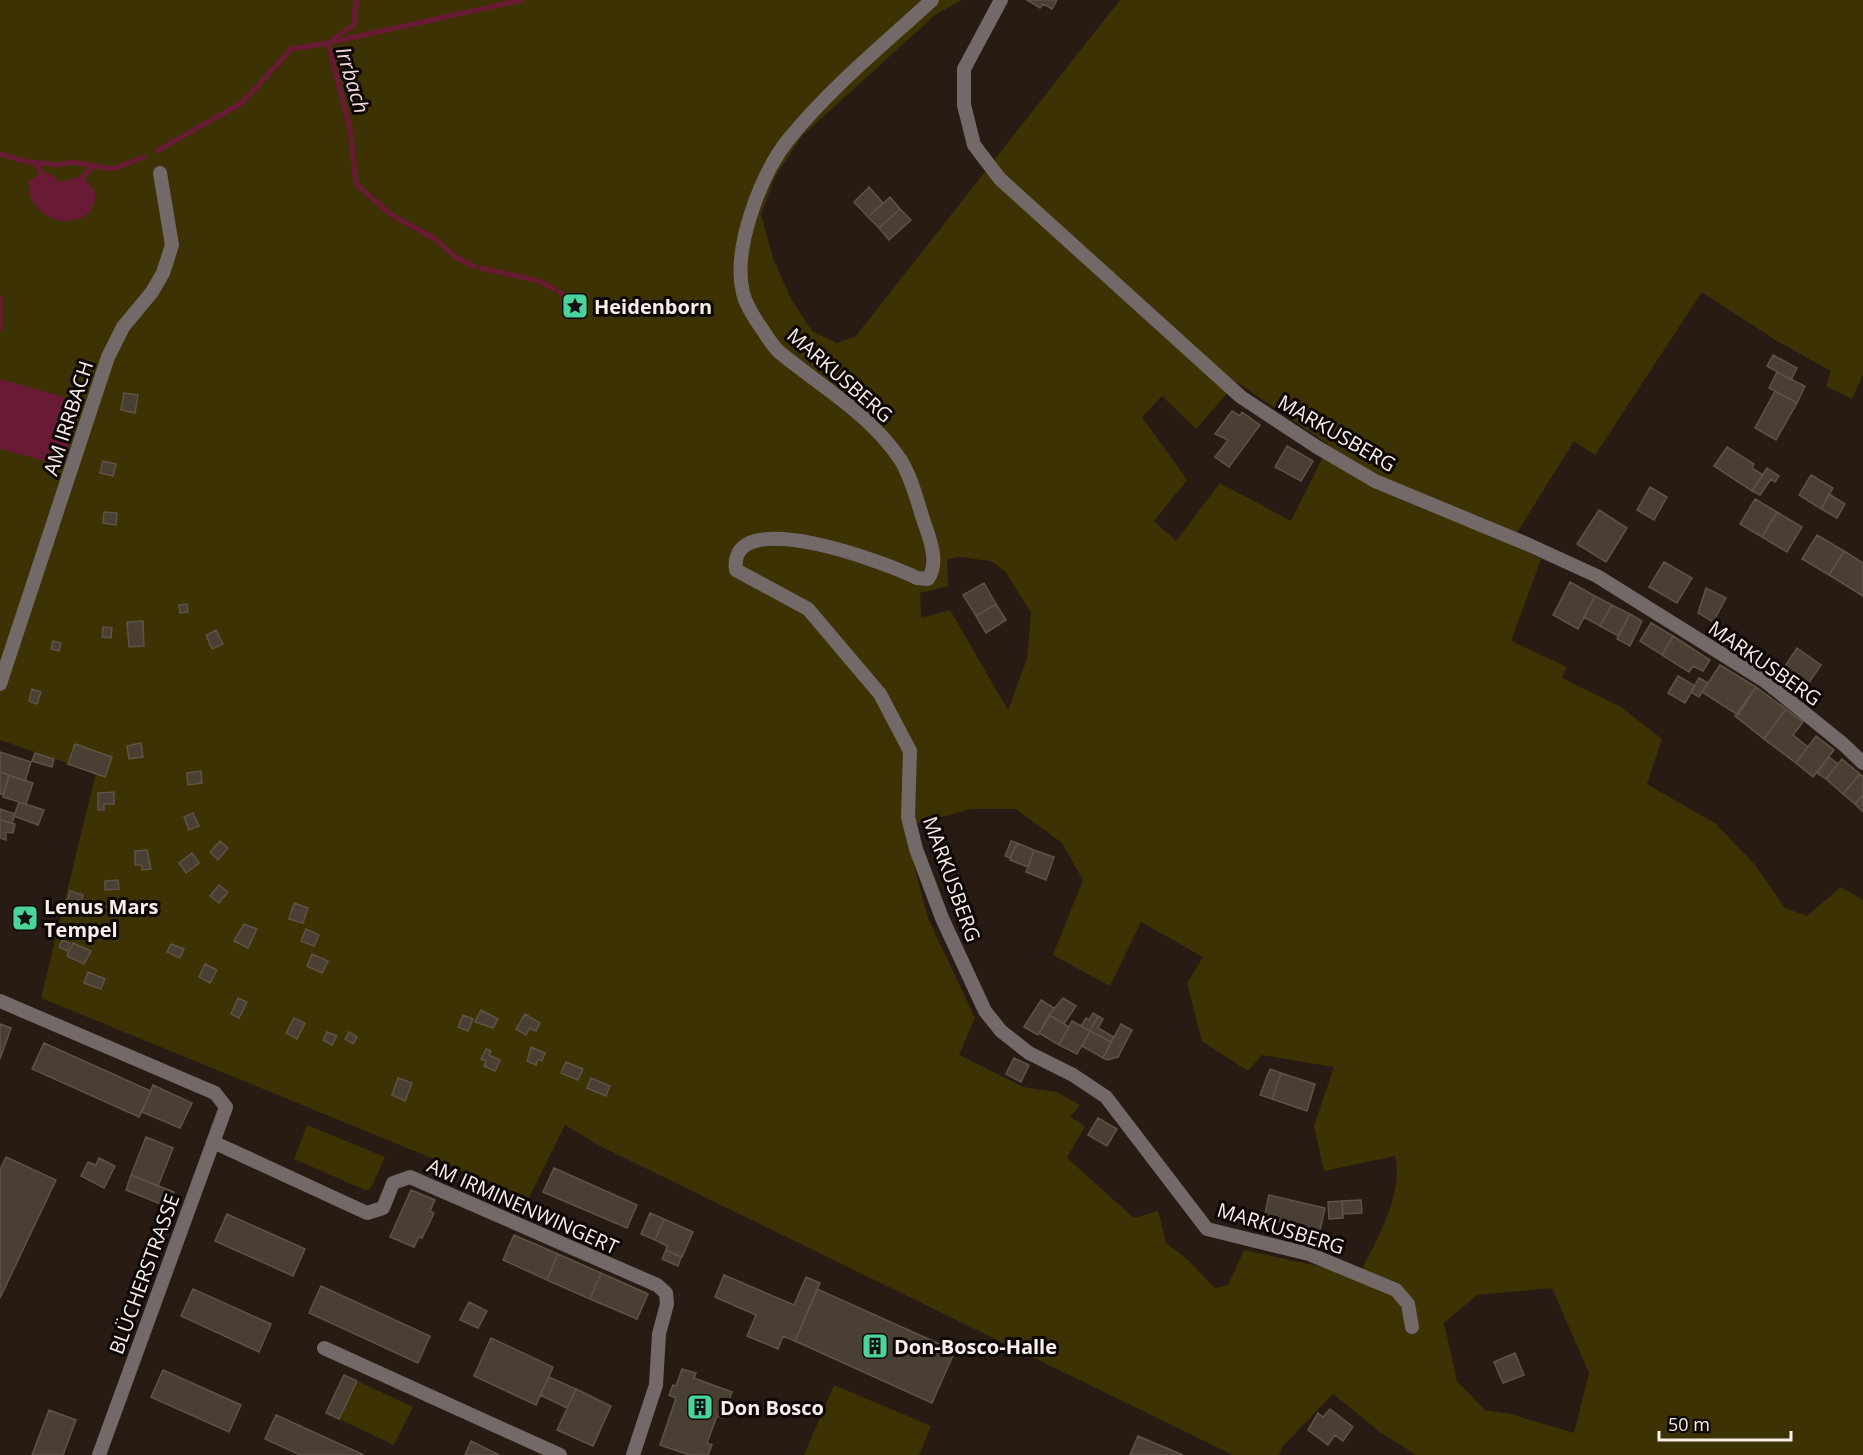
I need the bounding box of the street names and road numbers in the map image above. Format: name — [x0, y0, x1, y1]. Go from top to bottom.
street label: MARKUSBERG — [781, 322, 899, 428]
street label: AM IRRBACH — [37, 357, 99, 479]
street label: MARKUSBERG — [1273, 388, 1401, 478]
street label: MARKUSBERG — [1703, 614, 1827, 712]
street label: MARKUSBERG — [917, 813, 987, 945]
street label: AM IRMINENWINGERT — [423, 1152, 623, 1260]
street label: BLÜCHERSTRASSE — [102, 1190, 186, 1358]
street label: MARKUSBERG — [1214, 1196, 1348, 1260]

